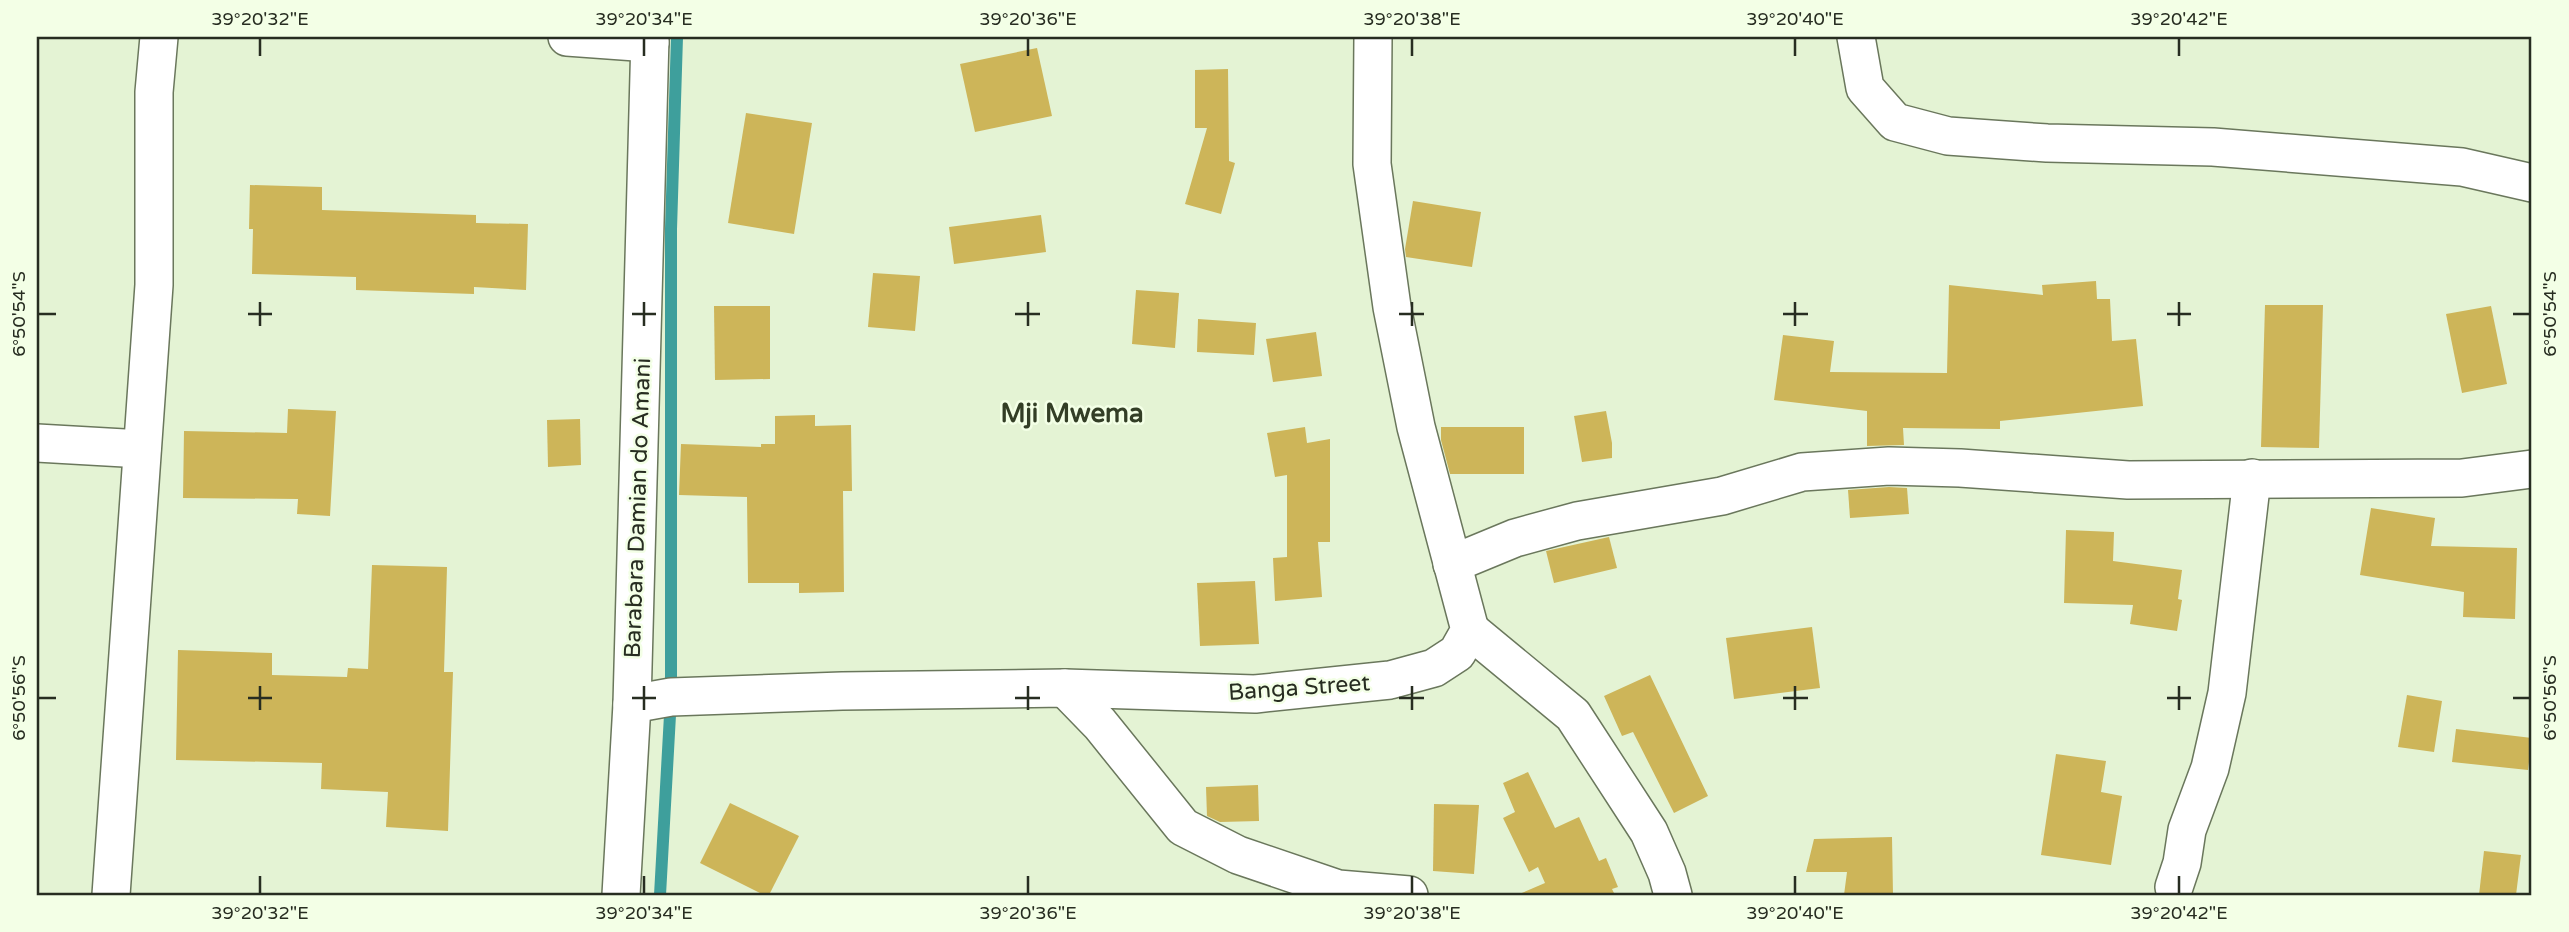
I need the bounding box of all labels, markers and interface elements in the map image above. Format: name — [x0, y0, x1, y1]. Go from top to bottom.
text: 39°20'32"E — [211, 8, 309, 30]
text: 39°20'34"E — [595, 8, 693, 30]
text: 39°20'36"E — [979, 8, 1077, 30]
text: 39°20'38"E — [1363, 8, 1461, 30]
text: 39°20'40"E — [1746, 8, 1844, 30]
text: 39°20'42"E — [2130, 8, 2228, 30]
text: 6°50'54"S — [8, 271, 30, 357]
text: 6°50'54"S — [2539, 271, 2561, 357]
street label: Barabara Damian do Amani — [619, 357, 657, 659]
district label: Mji Mwema — [1000, 398, 1144, 429]
text: 6°50'56"S — [8, 655, 30, 741]
text: 6°50'56"S — [2539, 655, 2561, 741]
street label: Banga Street — [1227, 669, 1371, 707]
text: 39°20'32"E — [211, 902, 309, 924]
text: 39°20'34"E — [595, 902, 693, 924]
text: 39°20'36"E — [979, 902, 1077, 924]
text: 39°20'38"E — [1363, 902, 1461, 924]
text: 39°20'40"E — [1746, 902, 1844, 924]
text: 39°20'42"E — [2130, 902, 2228, 924]

